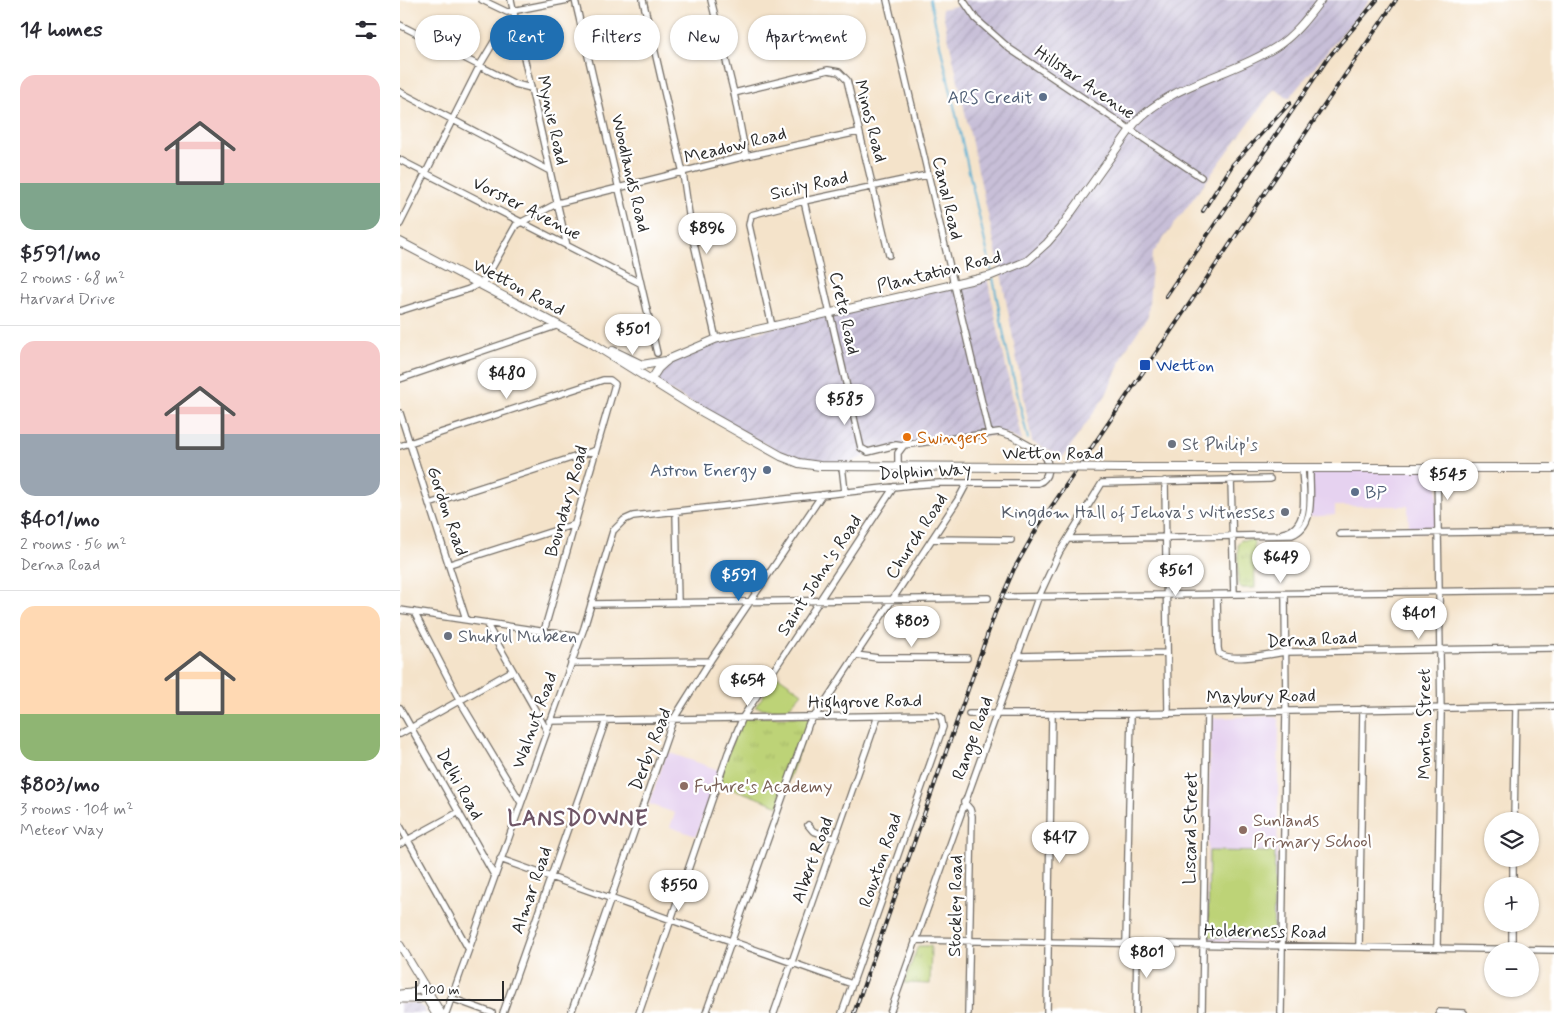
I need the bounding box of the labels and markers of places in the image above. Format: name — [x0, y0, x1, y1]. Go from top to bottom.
place label: ARS Credit — [947, 86, 1033, 110]
marker: ARS Credit — [1037, 91, 1049, 103]
pin: $896 — [677, 212, 737, 255]
pin: $501 — [603, 314, 663, 356]
place label: Wetton — [1156, 354, 1214, 378]
pin: $480 — [477, 358, 537, 400]
marker: Wetton — [1138, 358, 1152, 372]
pin: $585 — [815, 384, 875, 426]
place label: Swingers — [917, 426, 987, 450]
marker: Swingers — [901, 431, 913, 443]
place label: St Philip's — [1182, 433, 1258, 457]
marker: St Philip's — [1166, 438, 1178, 450]
pin: $545 — [1418, 458, 1478, 501]
place label: Astron Energy — [650, 459, 757, 483]
marker: Astron Energy — [761, 464, 773, 476]
place label: BP — [1365, 481, 1387, 505]
marker: BP — [1349, 486, 1361, 498]
place label: Kingdom Hall of Jehova's Witnesses — [1001, 501, 1275, 526]
marker: Kingdom Hall of Jehova's Witnesses — [1279, 506, 1291, 518]
pin: $649 — [1251, 542, 1311, 584]
pin: $561 — [1146, 554, 1206, 597]
pin: $591 — [709, 560, 769, 602]
pin: $401 — [1389, 598, 1449, 640]
pin: $803 — [882, 606, 942, 648]
place label: Shukrul Mubeen — [458, 625, 577, 649]
marker: Shukrul Mubeen — [442, 630, 454, 642]
pin: $654 — [718, 664, 778, 707]
place label: Future's Academy — [694, 775, 832, 799]
marker: Future's Academy — [678, 780, 690, 792]
place label: Sunlands Primary School — [1253, 809, 1372, 854]
pin: $417 — [1030, 822, 1090, 864]
marker: Sunlands Primary School — [1237, 824, 1249, 836]
pin: $550 — [649, 870, 709, 912]
pin: $801 — [1117, 936, 1177, 979]

